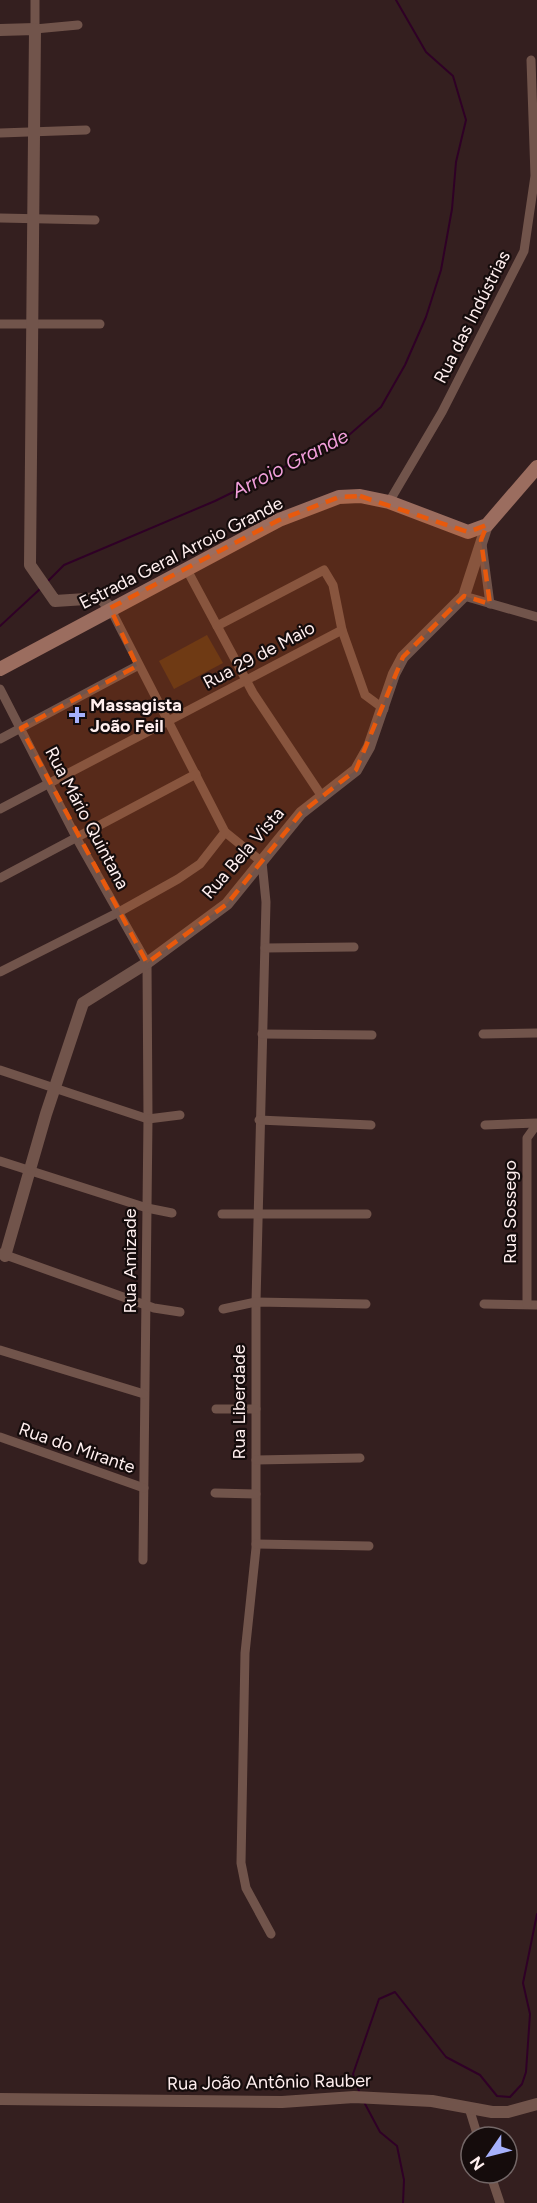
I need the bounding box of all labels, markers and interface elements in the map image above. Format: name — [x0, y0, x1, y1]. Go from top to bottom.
street label: Rua das Indústrias — [429, 247, 515, 387]
water label: Arroio Grande — [227, 423, 352, 503]
street label: Estrada Geral Arroio Grande — [75, 492, 287, 614]
street label: Rua 29 de Maio — [199, 616, 319, 694]
place label: Massagista João Feil — [90, 694, 182, 737]
marker: Massagista João Feil — [68, 706, 86, 724]
street label: Rua Mário Quintana — [40, 743, 134, 893]
street label: Rua Bela Vista — [197, 803, 289, 903]
street label: Rua Sossego — [499, 1160, 521, 1264]
street label: Rua Amizade — [119, 1208, 141, 1314]
street label: Rua Liberdade — [228, 1344, 250, 1460]
street label: Rua do Mirante — [16, 1418, 138, 1478]
street label: Rua João Antônio Rauber — [167, 2069, 371, 2095]
north arrow — [459, 2125, 519, 2185]
text: N — [466, 2153, 488, 2174]

